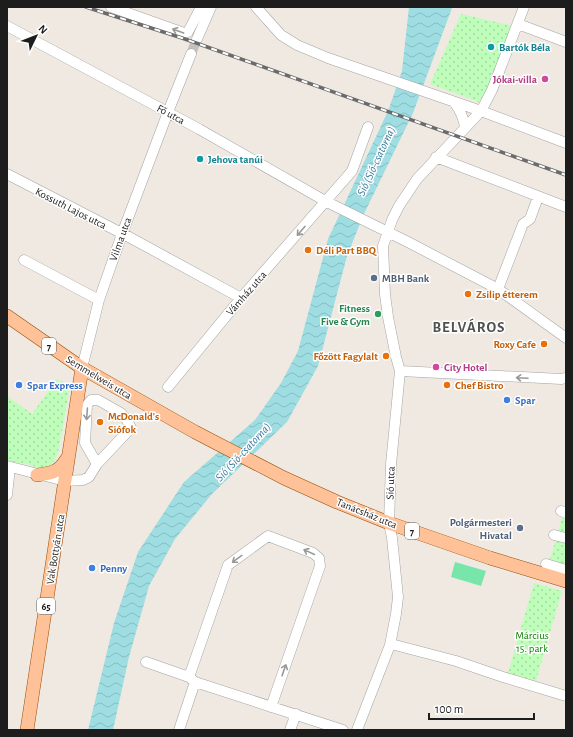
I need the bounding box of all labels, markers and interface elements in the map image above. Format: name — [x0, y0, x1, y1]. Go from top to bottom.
north arrow — [16, 16, 56, 56]
text: N — [36, 23, 50, 36]
one-way arrow — [172, 26, 184, 34]
marker: Bartók Béla — [486, 42, 496, 52]
place label: Bartók Béla — [499, 42, 551, 53]
place label: Jókai-villa — [493, 74, 538, 85]
marker: Jókai-villa — [540, 74, 550, 84]
street label: Fő utca — [155, 103, 186, 126]
water label: Sió (Sió-csatorna) — [355, 124, 397, 198]
marker: Jehova tanúi — [195, 154, 205, 164]
place label: Jehova tanúi — [208, 154, 263, 165]
street label: Kossuth Lajos utca — [34, 186, 108, 231]
street label: Vilma utca — [108, 216, 133, 262]
one-way arrow — [296, 226, 305, 236]
marker: Déli Part BBQ — [303, 245, 313, 255]
place label: Déli Part BBQ — [316, 245, 378, 257]
street label: Vámház utca — [224, 269, 268, 318]
marker: MBH Bank — [369, 273, 379, 283]
place label: MBH Bank — [382, 273, 430, 284]
marker: Zsilip étterem — [463, 289, 473, 299]
place label: Zsilip étterem — [476, 289, 538, 300]
place label: Fitness Five & Gym — [321, 303, 370, 327]
marker: Fitness Five & Gym — [373, 309, 383, 319]
district label: BELVÁROS — [432, 318, 506, 335]
road number: 7 — [42, 338, 56, 354]
place label: Roxy Cafe — [493, 339, 536, 350]
marker: Roxy Cafe — [539, 339, 549, 349]
place label: Főzött Fagylalt — [313, 351, 378, 362]
marker: Főzött Fagylalt — [381, 351, 391, 361]
street label: Semmelweis utca — [64, 354, 133, 401]
marker: City Hotel — [431, 362, 441, 372]
place label: City Hotel — [444, 362, 488, 373]
one-way arrow — [516, 374, 529, 381]
marker: Spar Express — [14, 380, 24, 390]
place label: Spar Express — [27, 380, 83, 391]
marker: Chef Bistro — [442, 380, 452, 390]
place label: Chef Bistro — [455, 380, 504, 391]
marker: Spar — [502, 395, 512, 405]
place label: Spar — [515, 395, 535, 406]
one-way arrow — [83, 407, 90, 420]
place label: McDonald's Siófok — [108, 411, 159, 435]
marker: McDonald's Siófok — [95, 417, 105, 427]
water label: Sió (Sió-csatorna) — [213, 420, 273, 484]
street label: Sió utca — [384, 466, 397, 500]
street label: Tanácsház utca — [335, 496, 399, 531]
street label: Vak Bottyán utca — [45, 513, 66, 585]
place label: Polgármesteri Hivatal — [450, 517, 512, 541]
road number: 7 — [405, 523, 419, 539]
marker: Polgármesteri Hivatal — [515, 523, 525, 533]
one-way arrow — [303, 548, 315, 555]
one-way arrow — [232, 555, 243, 563]
marker: Penny — [87, 563, 97, 573]
place label: Penny — [100, 563, 127, 574]
road number: 65 — [37, 598, 55, 614]
park label: Március 15. park — [515, 630, 549, 654]
one-way arrow — [281, 663, 288, 676]
scale bar — [429, 695, 534, 721]
text: 100 m — [435, 703, 463, 715]

